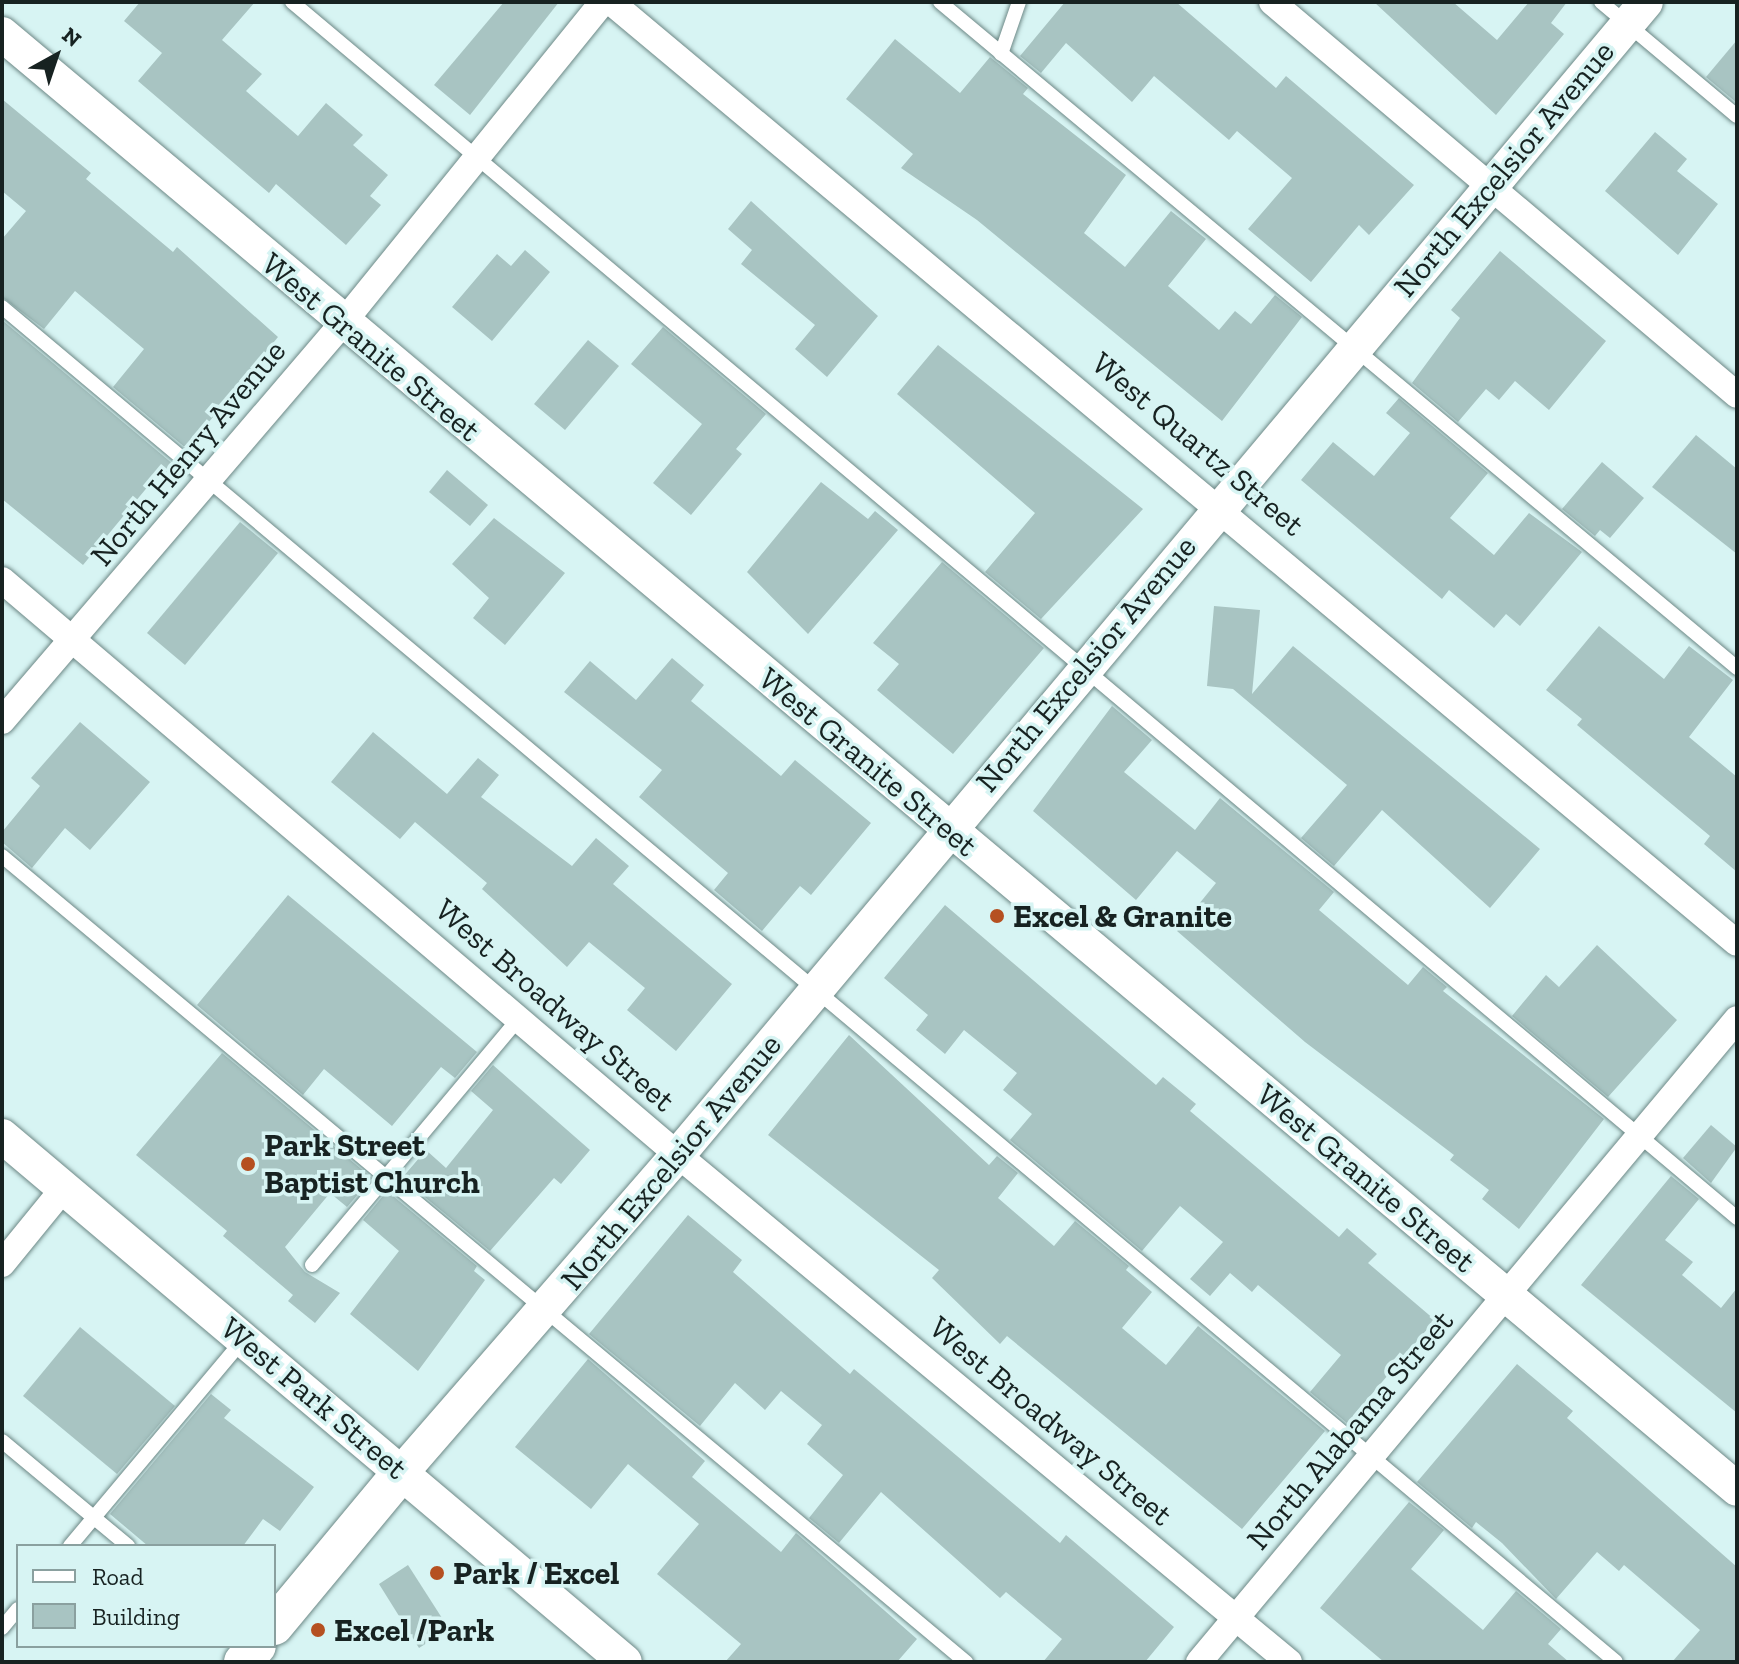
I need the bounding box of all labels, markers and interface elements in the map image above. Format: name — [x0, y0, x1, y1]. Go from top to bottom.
north arrow — [16, 16, 96, 96]
text: N — [57, 22, 87, 53]
street label: North Excelsior Avenue — [1385, 32, 1623, 306]
street label: West Granite Street — [254, 244, 488, 450]
street label: North Henry Avenue — [82, 331, 294, 575]
street label: West Quartz Street — [1084, 344, 1312, 544]
street label: North Excelsior Avenue — [967, 527, 1205, 801]
street label: West Granite Street — [751, 659, 985, 865]
street label: West Broadway Street — [427, 890, 683, 1120]
place label: Excel & Granite — [1013, 897, 1232, 935]
marker: Excel & Granite — [988, 907, 1006, 925]
street label: North Excelsior Avenue — [552, 1025, 790, 1299]
street label: West Granite Street — [1249, 1075, 1483, 1281]
place label: Park Street Baptist Church — [264, 1127, 480, 1202]
marker: Park Street Baptist Church — [239, 1155, 257, 1173]
street label: North Alabama Street — [1238, 1302, 1462, 1558]
street label: West Broadway Street — [922, 1308, 1180, 1534]
street label: West Park Street — [213, 1309, 415, 1487]
legend — [16, 1544, 276, 1648]
place label: Park / Excel — [453, 1554, 619, 1592]
text: Road — [92, 1562, 144, 1591]
marker: Park / Excel — [428, 1564, 446, 1582]
text: Building — [92, 1602, 180, 1631]
place label: Excel /Park — [334, 1611, 494, 1649]
marker: Excel /Park — [309, 1621, 327, 1639]

